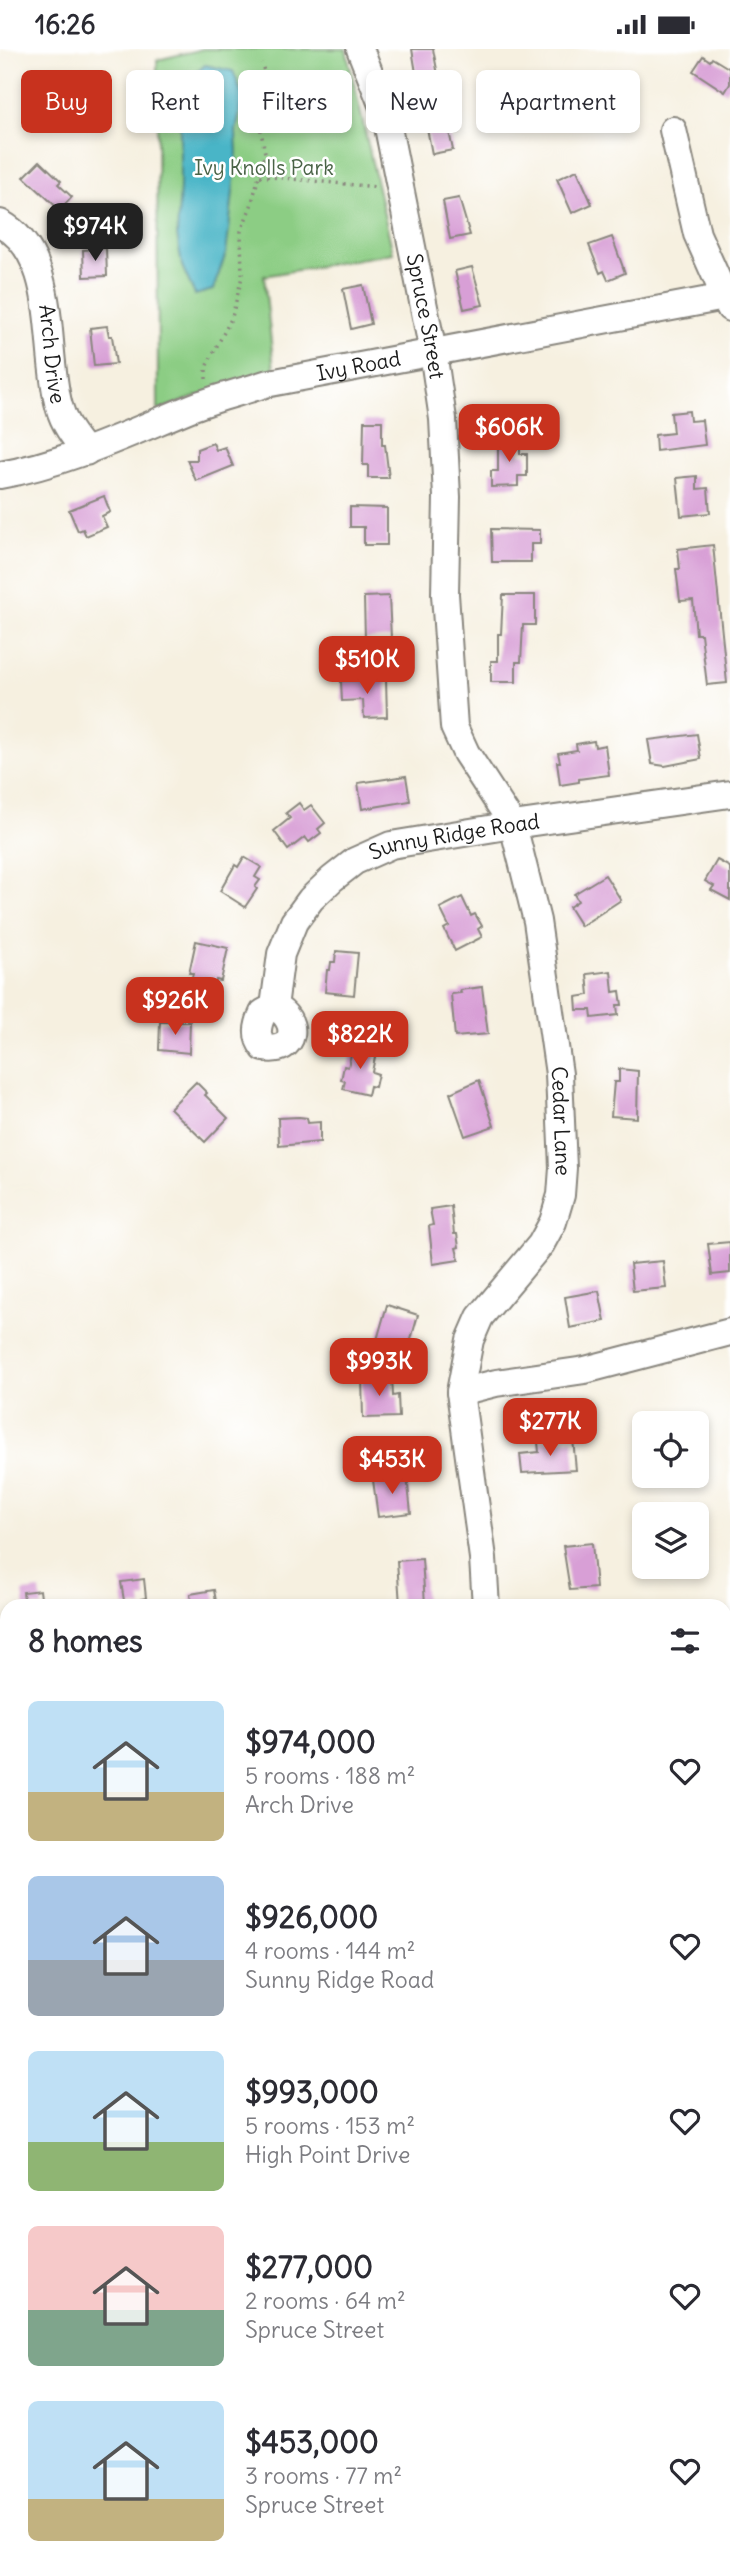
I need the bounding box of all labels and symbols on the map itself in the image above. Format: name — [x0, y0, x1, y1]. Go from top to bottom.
park label: Ivy Knolls Park — [194, 154, 334, 181]
pin: $974K — [46, 203, 144, 263]
street label: Spruce Street — [401, 251, 451, 381]
street label: Arch Drive — [33, 303, 72, 406]
street label: Ivy Road — [314, 345, 403, 387]
pin: $606K — [460, 405, 558, 464]
pin: $510K — [318, 637, 416, 696]
street label: Sunny Ridge Road — [365, 807, 541, 866]
pin: $926K — [126, 977, 224, 1037]
pin: $822K — [311, 1011, 409, 1071]
street label: Cedar Lane — [545, 1065, 577, 1177]
pin: $993K — [330, 1339, 428, 1398]
pin: $277K — [501, 1399, 599, 1458]
pin: $453K — [343, 1437, 441, 1496]

